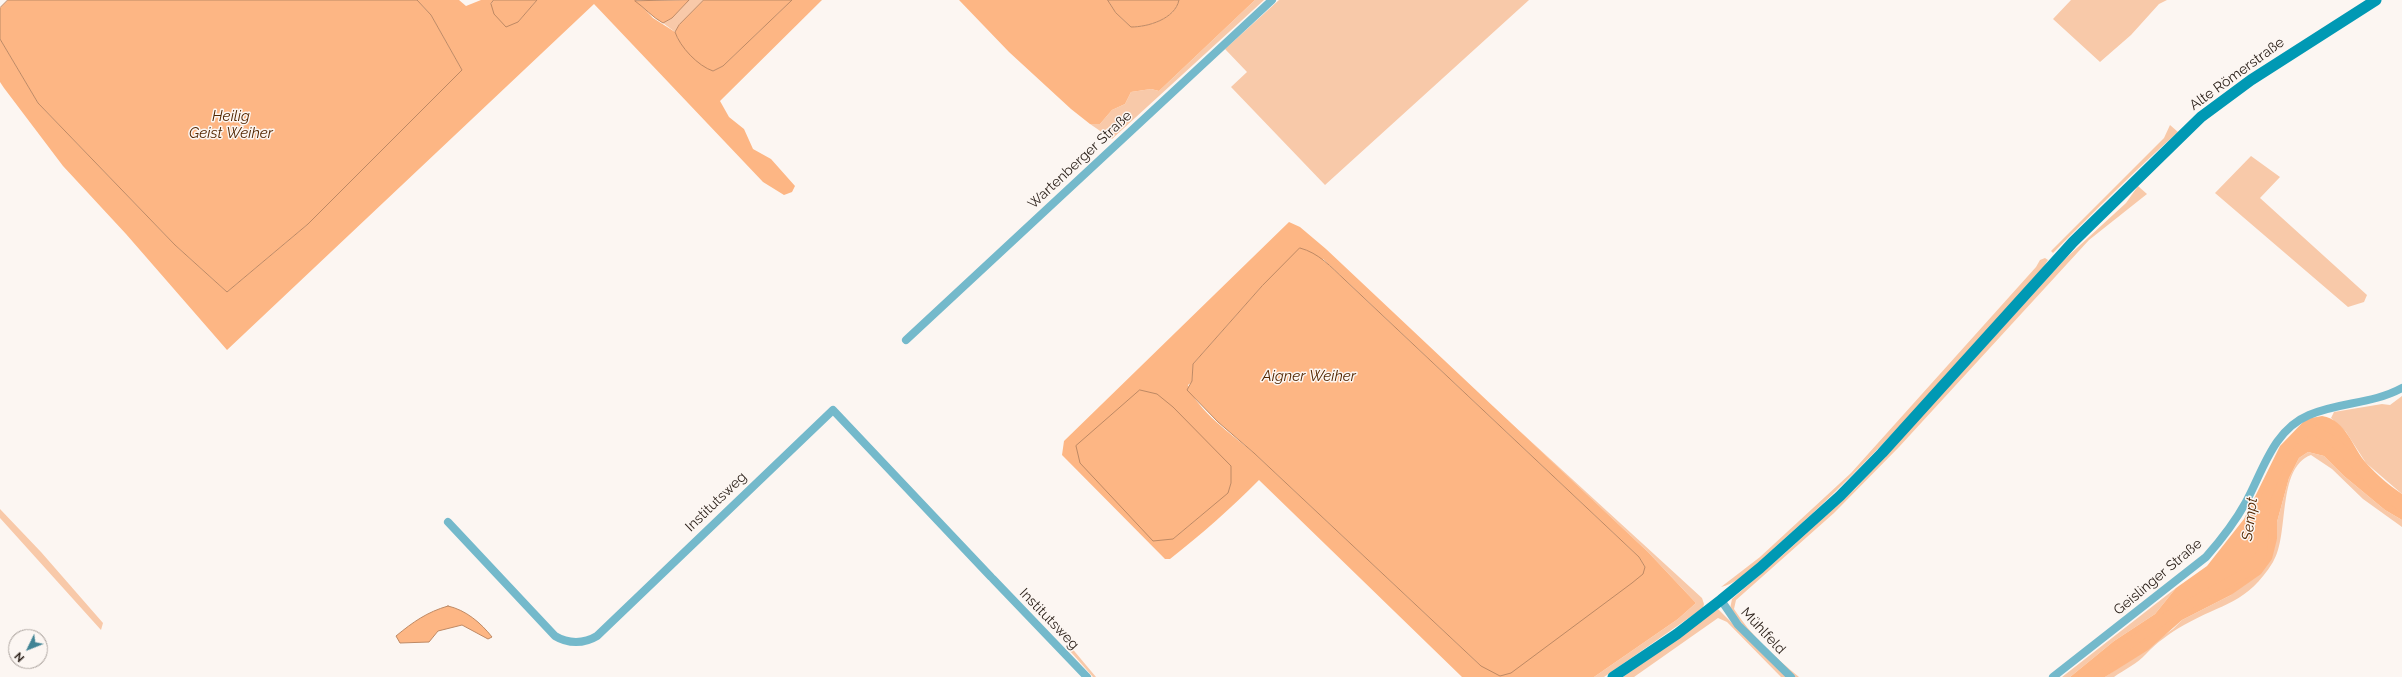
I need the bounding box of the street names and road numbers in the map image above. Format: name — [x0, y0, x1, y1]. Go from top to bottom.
street label: Alte Römerstraße — [2186, 34, 2288, 114]
street label: Wartenberger Straße — [1025, 108, 1135, 212]
street label: Institutsweg — [682, 469, 750, 535]
street label: Geislinger Straße — [2110, 535, 2206, 619]
street label: Institutsweg — [1016, 585, 1082, 653]
street label: Mühlfeld — [1737, 604, 1789, 658]

